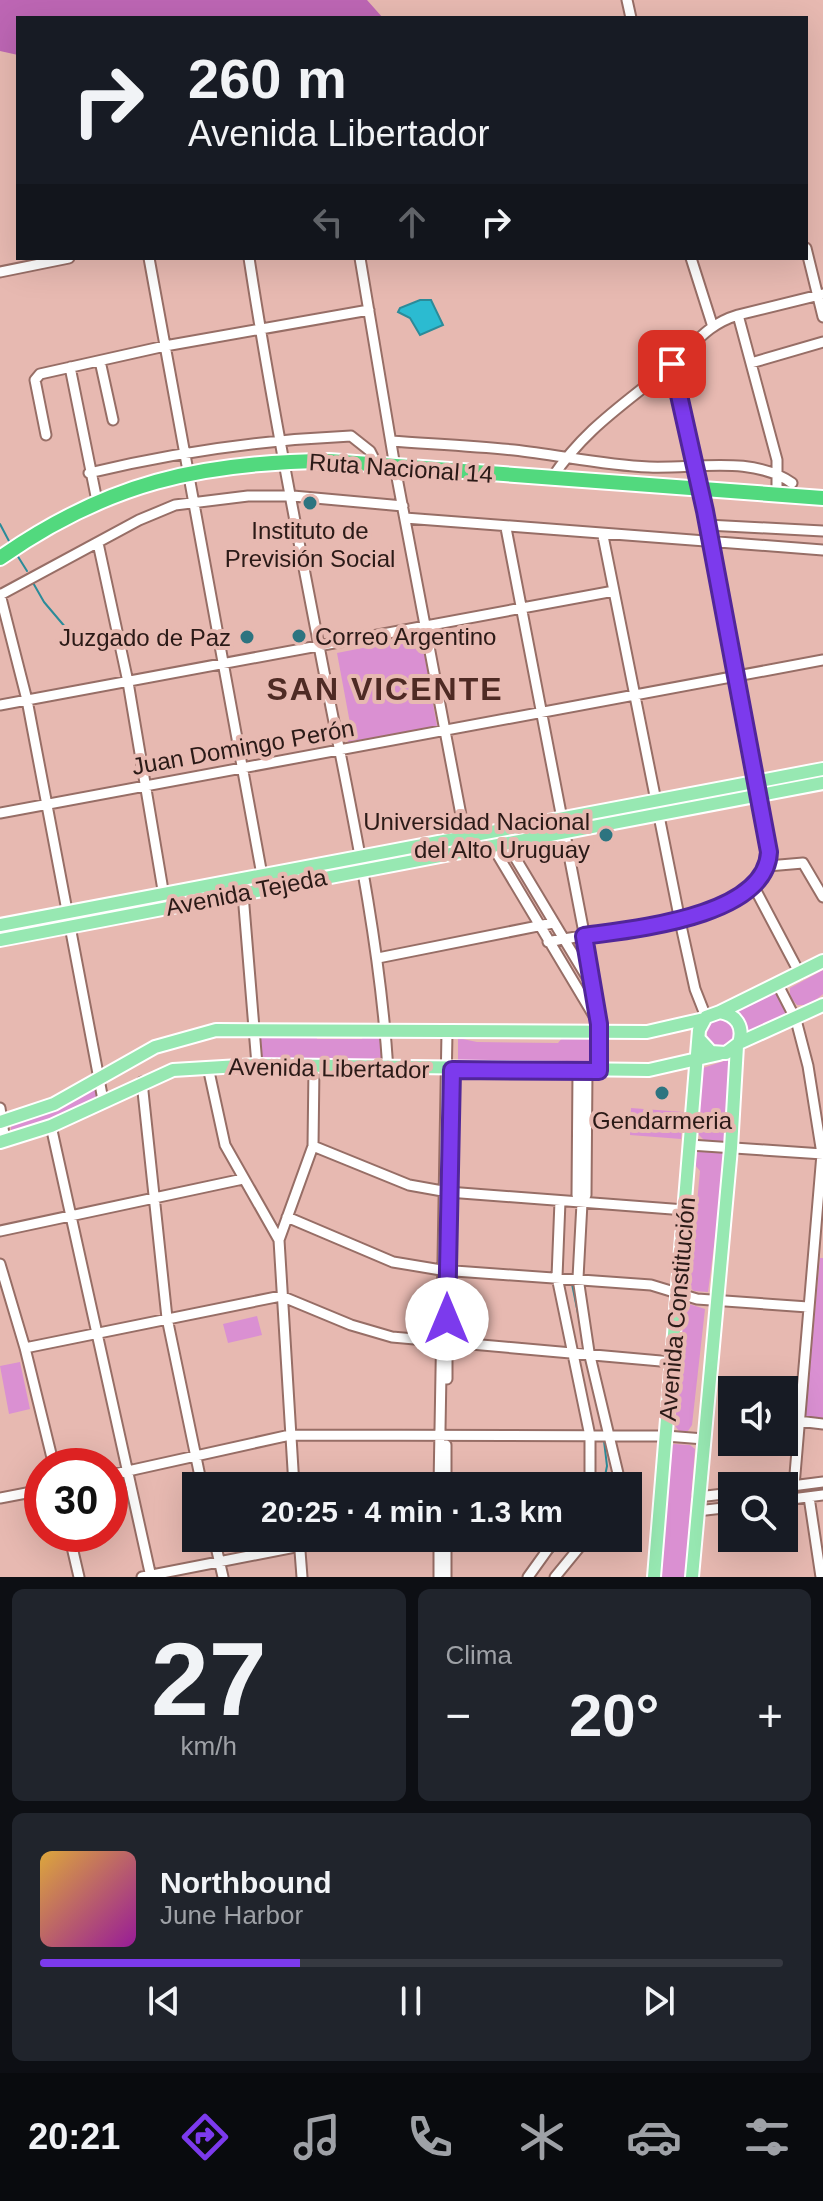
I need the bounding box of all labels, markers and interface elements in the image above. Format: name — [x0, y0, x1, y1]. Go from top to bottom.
text: 260 m — [188, 47, 347, 110]
icon: right — [56, 48, 160, 152]
text: Avenida Libertador — [188, 113, 490, 154]
icon: left — [306, 200, 350, 244]
icon: ahead — [390, 200, 434, 244]
icon: right — [474, 200, 518, 244]
pin — [638, 330, 706, 398]
icon: arrive — [650, 342, 694, 386]
street label: Ruta Nacional 14 — [308, 448, 494, 488]
marker: Instituto de Previsión Social — [301, 494, 319, 512]
place label: Instituto de Previsión Social — [225, 517, 395, 572]
place label: Correo Argentino — [315, 623, 496, 650]
place label: Juzgado de Paz — [59, 624, 231, 651]
marker: Correo Argentino — [290, 627, 308, 645]
marker: Juzgado de Paz — [238, 628, 256, 646]
district label: SAN VICENTE — [266, 671, 504, 707]
street label: Juan Domingo Perón — [130, 714, 356, 780]
place label: Universidad Nacional del Alto Uruguay — [363, 808, 590, 863]
marker: Universidad Nacional del Alto Uruguay — [597, 826, 615, 844]
street label: Avenida Tejeda — [163, 863, 329, 921]
street label: Avenida Libertador — [228, 1053, 430, 1083]
marker: Gendarmeria — [653, 1084, 671, 1102]
place label: Gendarmeria — [592, 1107, 733, 1134]
street label: Avenida Constitución — [654, 1196, 700, 1422]
position arrow — [405, 1277, 489, 1361]
map controls — [718, 1376, 798, 1552]
button: sound — [718, 1376, 798, 1456]
speed limit sign: 30 — [24, 1448, 128, 1552]
button: search — [718, 1472, 798, 1552]
text: 20:25 · 4 min · 1.3 km — [261, 1495, 563, 1528]
text: 27 — [151, 1621, 267, 1737]
text: Clima — [446, 1640, 512, 1670]
text: 20° — [569, 1682, 660, 1749]
text: − — [446, 1691, 471, 1740]
text: + — [757, 1691, 783, 1740]
text: km/h — [181, 1731, 237, 1761]
text: Northbound — [160, 1866, 332, 1899]
text: June Harbor — [160, 1900, 303, 1930]
icon: previous — [142, 1979, 186, 2023]
icon: pause — [389, 1979, 433, 2023]
icon: next — [637, 1979, 681, 2023]
icon: directions — [177, 2109, 233, 2165]
icon: music — [289, 2109, 345, 2165]
icon: phone — [402, 2109, 458, 2165]
icon: climate — [514, 2109, 570, 2165]
icon: car — [626, 2109, 682, 2165]
icon: filters — [739, 2109, 795, 2165]
text: 20:21 — [28, 2116, 120, 2157]

